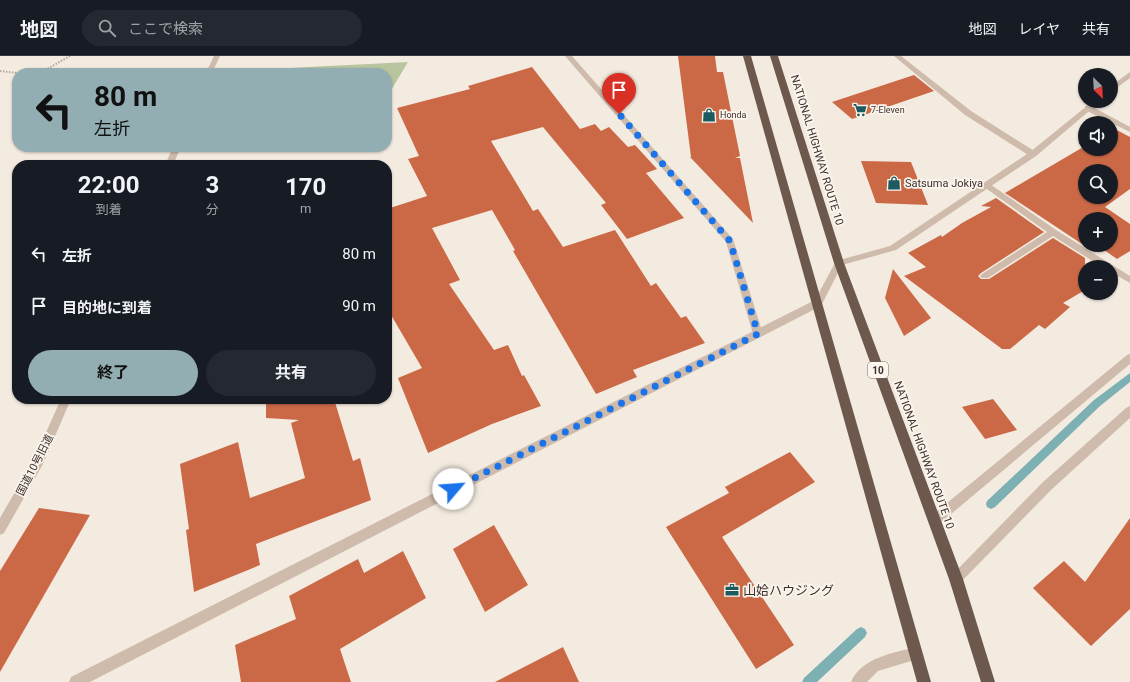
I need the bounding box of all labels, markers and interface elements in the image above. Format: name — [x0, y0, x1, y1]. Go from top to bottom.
search box — [82, 10, 362, 46]
icon: search — [96, 17, 118, 39]
text: 地図 — [20, 18, 58, 41]
text: ここで検索 — [128, 20, 203, 38]
text: 地図 — [968, 21, 996, 37]
text: レイヤ — [1018, 21, 1060, 37]
text: 共有 — [1082, 21, 1110, 37]
north arrow — [1078, 68, 1118, 108]
map controls — [1078, 68, 1118, 300]
pin — [602, 73, 636, 114]
street label: NATIONAL HIGHWAY ROUTE 10 — [788, 73, 846, 227]
icon: arrive — [608, 79, 630, 101]
text: 80 m — [94, 80, 157, 113]
icon: left — [28, 84, 80, 136]
supermarket icon: 7-Eleven — [852, 102, 868, 118]
place label: 7-Eleven — [871, 105, 905, 115]
shop icon: Honda — [701, 107, 717, 123]
place label: Honda — [720, 110, 747, 120]
button: sound — [1078, 116, 1118, 156]
text: 左折 — [94, 118, 130, 139]
button: search — [1078, 164, 1118, 204]
text: 22:00 — [78, 171, 140, 199]
text: 3 — [205, 171, 219, 199]
text: 170 — [285, 173, 326, 201]
shop icon: Satsuma Jokiya — [886, 175, 902, 191]
place label: Satsuma Jokiya — [905, 177, 983, 190]
text: m — [300, 201, 311, 216]
text: 到着 — [96, 202, 122, 217]
text: 分 — [206, 202, 219, 217]
button: + — [1078, 212, 1118, 252]
icon: left — [28, 243, 50, 265]
text: 80 m — [342, 245, 376, 263]
text: 左折 — [62, 247, 92, 265]
button: − — [1078, 260, 1118, 300]
icon: arrive — [28, 295, 50, 317]
text: 90 m — [342, 297, 376, 315]
text: 目的地に到着 — [62, 299, 152, 317]
button: 終了 — [28, 350, 198, 396]
button: 共有 — [206, 350, 376, 396]
road number: 10 — [868, 362, 888, 378]
street label: NATIONAL HIGHWAY ROUTE 10 — [891, 379, 957, 531]
street label: 国道10号旧道 — [14, 432, 56, 498]
position arrow — [432, 468, 474, 510]
office icon: 山姶ハウジング — [724, 582, 740, 598]
place label: 山姶ハウジング — [743, 583, 834, 598]

